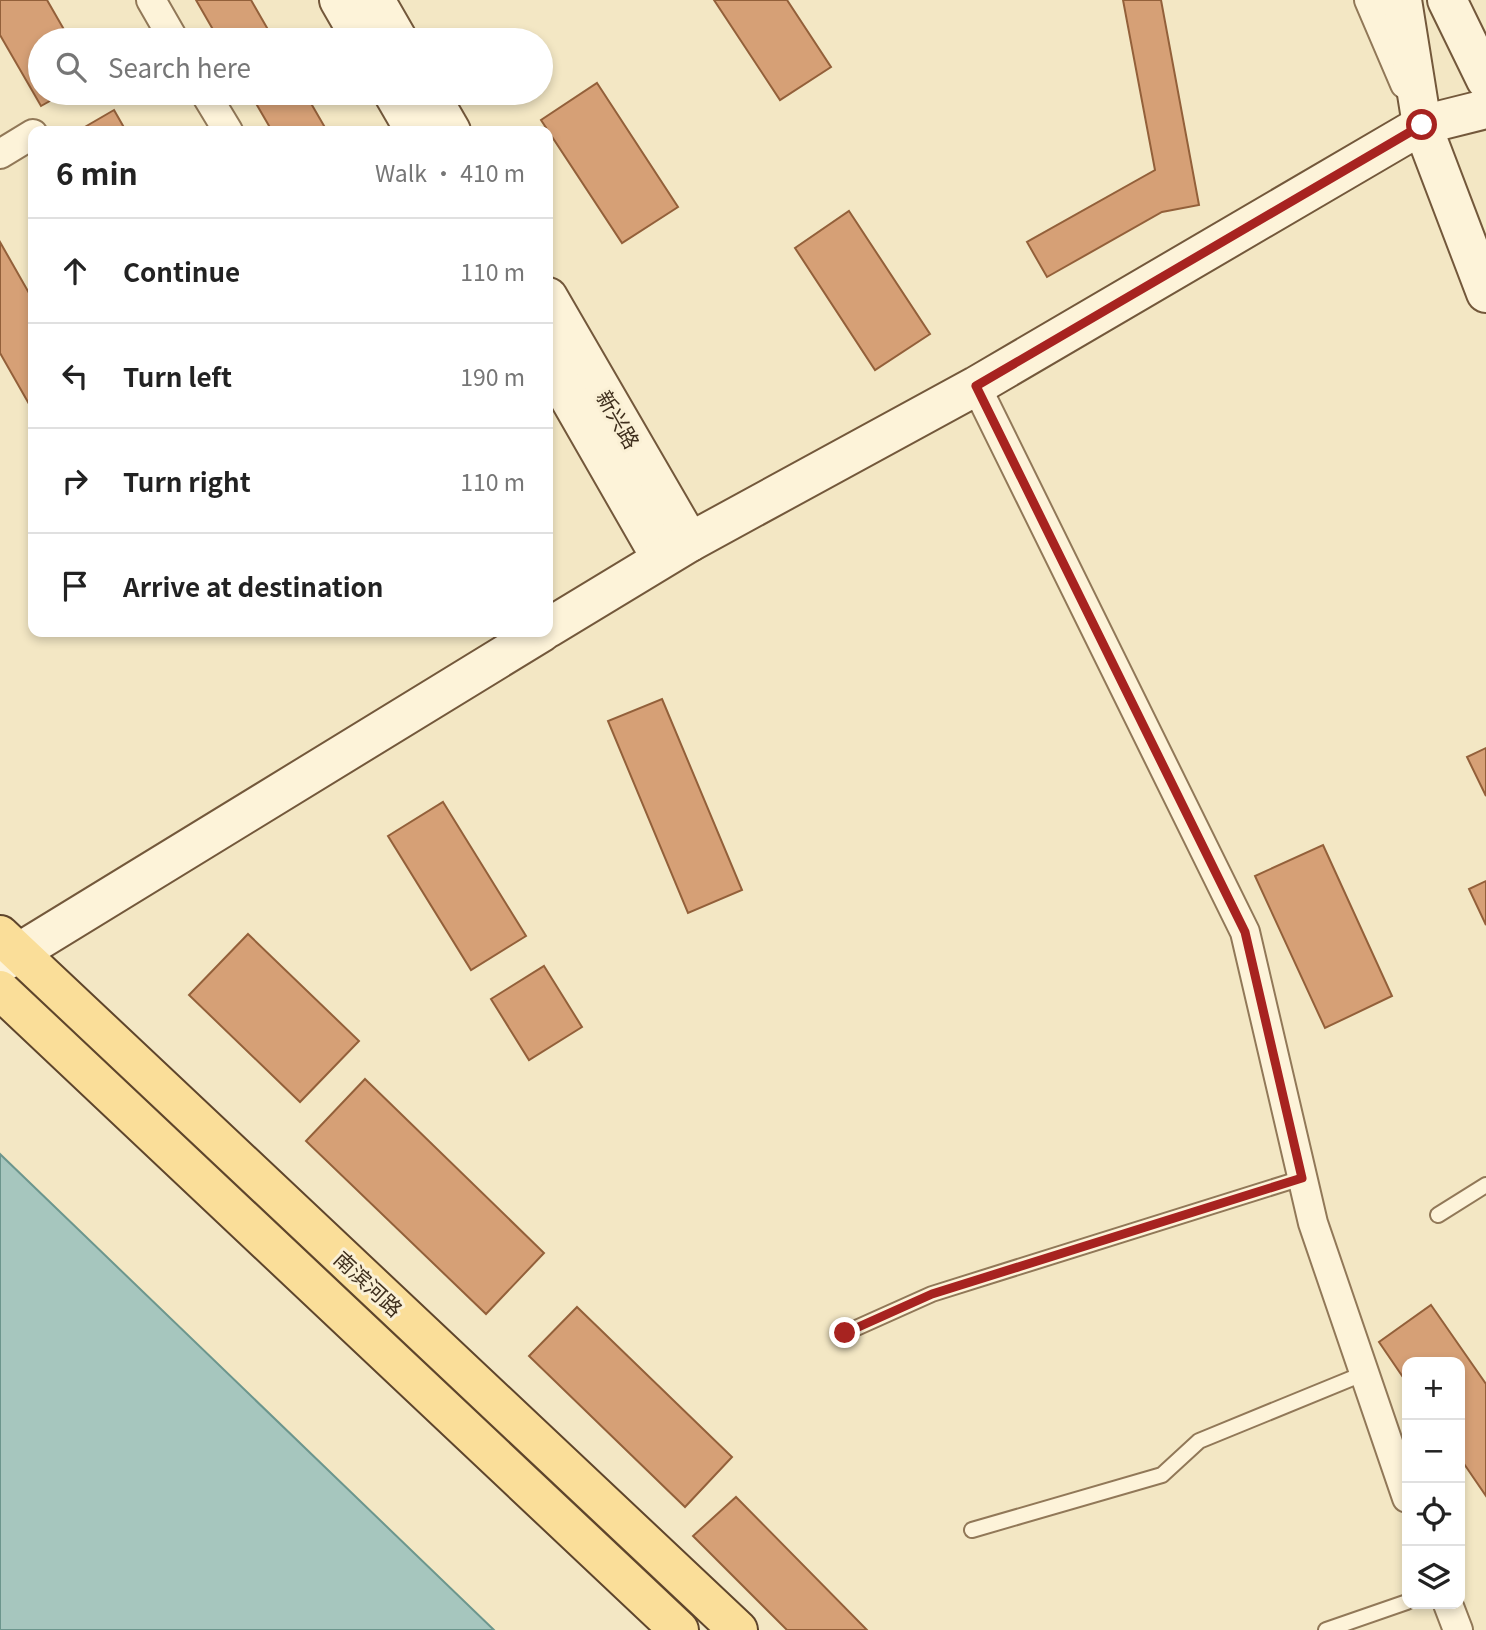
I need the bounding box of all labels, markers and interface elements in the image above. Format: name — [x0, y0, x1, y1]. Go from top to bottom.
search box — [28, 28, 553, 105]
icon: search — [52, 48, 90, 86]
text: Search here — [108, 48, 251, 85]
route start — [1406, 109, 1437, 140]
text: 6 min — [56, 150, 138, 194]
text: Walk · 410 m — [375, 155, 525, 189]
icon: ahead — [56, 252, 94, 290]
text: Continue — [123, 252, 240, 289]
text: 110 m — [460, 254, 525, 288]
icon: left — [56, 357, 94, 395]
text: Turn left — [123, 357, 232, 394]
text: 190 m — [460, 359, 525, 393]
street label: 新兴路 — [590, 384, 648, 454]
icon: right — [56, 462, 94, 500]
text: Turn right — [123, 462, 251, 499]
text: 110 m — [460, 464, 525, 498]
icon: arrive — [56, 567, 94, 605]
text: Arrive at destination — [123, 567, 384, 604]
street label: 南滨河路 — [328, 1243, 410, 1323]
route end — [829, 1317, 860, 1348]
map controls — [1402, 1357, 1465, 1609]
button: + — [1402, 1357, 1465, 1420]
button: − — [1402, 1420, 1465, 1483]
button: locate — [1402, 1483, 1465, 1546]
button: layers — [1402, 1546, 1465, 1609]

